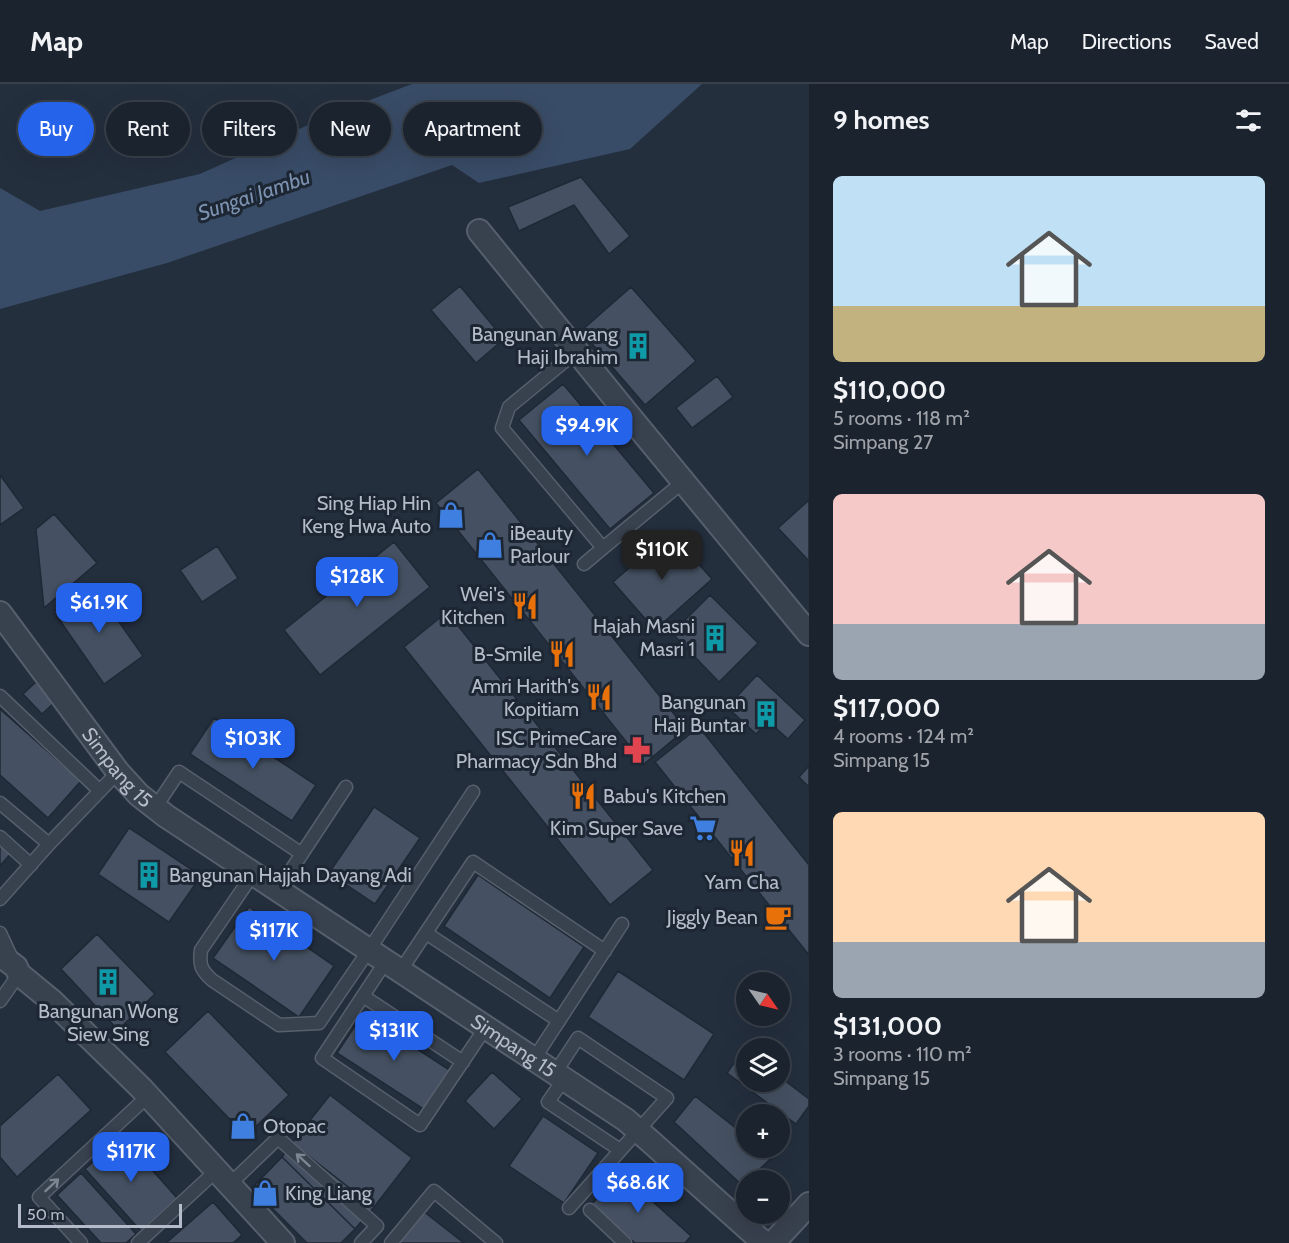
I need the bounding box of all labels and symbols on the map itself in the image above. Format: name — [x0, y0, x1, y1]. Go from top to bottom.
water label: Sungai Jambu — [194, 164, 313, 225]
place label: Bangunan Awang Haji Ibrahim — [471, 322, 619, 369]
building icon: Bangunan Awang Haji Ibrahim — [623, 331, 653, 361]
pin: $94.9K — [538, 406, 636, 457]
place label: Sing Hiap Hin Keng Hwa Auto — [302, 491, 431, 538]
shop icon: Sing Hiap Hin Keng Hwa Auto — [436, 500, 466, 530]
place label: iBeauty Parlour — [510, 521, 573, 568]
shop icon: iBeauty Parlour — [475, 530, 505, 560]
pin: $110K — [620, 530, 704, 581]
pin: $128K — [315, 557, 399, 608]
place label: Wei's Kitchen — [441, 582, 505, 629]
pin: $61.9K — [50, 583, 148, 634]
restaurant icon: Wei's Kitchen — [510, 591, 540, 621]
place label: Hajah Masni Masri 1 — [593, 614, 695, 661]
building icon: Hajah Masni Masri 1 — [700, 623, 730, 653]
restaurant icon: B-Smile — [547, 639, 577, 669]
place label: B-Smile — [474, 642, 542, 666]
place label: Amri Harith's Kopitiam — [471, 674, 579, 721]
restaurant icon: Amri Harith's Kopitiam — [584, 682, 614, 712]
place label: Bangunan Haji Buntar — [654, 690, 747, 737]
building icon: Bangunan Haji Buntar — [751, 699, 781, 729]
pin: $103K — [211, 719, 295, 770]
street label: Simpang 15 — [77, 723, 157, 813]
place label: ISC PrimeCare Pharmacy Sdn Bhd — [456, 726, 617, 773]
pharmacy icon: ISC PrimeCare Pharmacy Sdn Bhd — [622, 735, 652, 765]
restaurant icon: Babu's Kitchen — [568, 781, 598, 811]
place label: Babu's Kitchen — [603, 784, 726, 808]
supermarket icon: Kim Super Save — [688, 813, 718, 843]
place label: Kim Super Save — [550, 816, 683, 840]
restaurant icon: Yam Cha — [727, 838, 757, 868]
building icon: Bangunan Hajjah Dayang Adi — [134, 860, 164, 890]
place label: Bangunan Hajjah Dayang Adi — [169, 863, 412, 887]
place label: Yam Cha — [704, 870, 780, 894]
cafe icon: Jiggly Bean — [763, 902, 793, 932]
place label: Jiggly Bean — [666, 905, 758, 929]
pin: $117K — [232, 911, 316, 962]
building icon: Bangunan Wong Siew Sing — [93, 967, 123, 997]
north arrow — [736, 972, 790, 1026]
place label: Bangunan Wong Siew Sing — [38, 999, 179, 1046]
street label: Simpang 15 — [466, 1009, 561, 1083]
pin: $131K — [352, 1011, 436, 1062]
shop icon: Otopac — [228, 1111, 258, 1141]
place label: Otopac — [263, 1114, 326, 1138]
pin: $117K — [89, 1132, 173, 1183]
one-way arrow — [295, 1154, 311, 1167]
pin: $68.6K — [589, 1163, 687, 1214]
one-way arrow — [44, 1178, 59, 1192]
shop icon: King Liang — [250, 1178, 280, 1208]
place label: King Liang — [285, 1181, 373, 1205]
scale bar — [18, 1201, 182, 1228]

